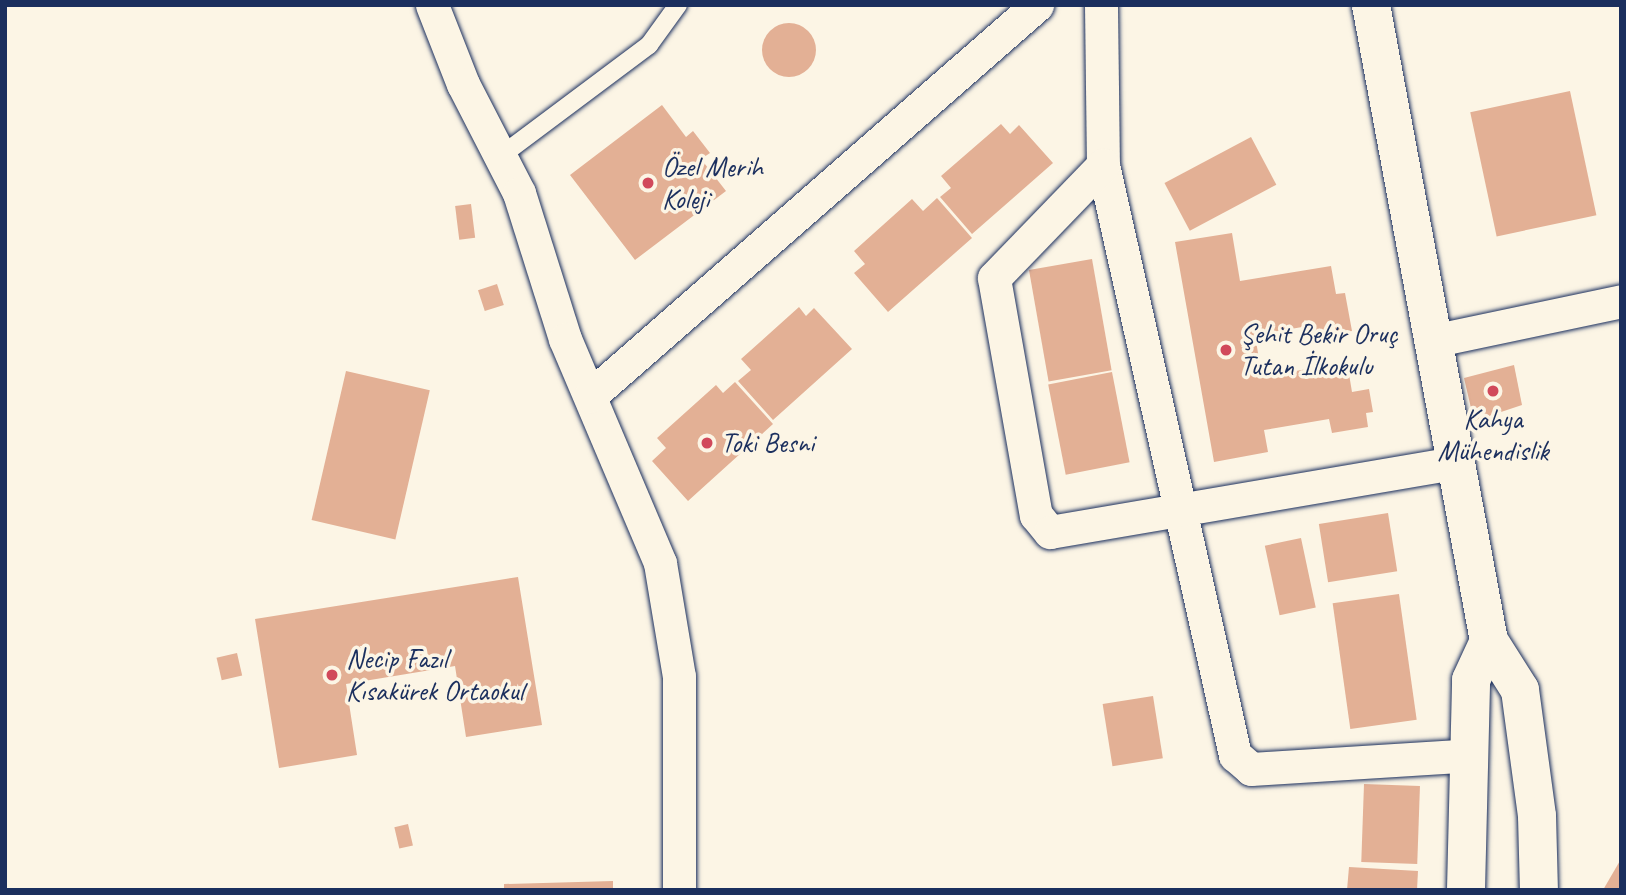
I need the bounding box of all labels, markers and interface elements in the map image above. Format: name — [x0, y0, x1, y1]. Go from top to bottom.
place label: Özel Merih Koleji — [662, 150, 763, 216]
marker: Özel Merih Koleji — [640, 175, 656, 191]
place label: Şehit Bekir Oruç Tutan İlkokulu — [1240, 317, 1397, 383]
marker: Şehit Bekir Oruç Tutan İlkokulu — [1218, 342, 1234, 358]
marker: Kahya Mühendislik — [1485, 383, 1501, 399]
place label: Kahya Mühendislik — [1437, 402, 1549, 468]
place label: Toki Besni — [721, 426, 814, 460]
marker: Toki Besni — [699, 435, 715, 451]
place label: Necip Fazıl Kısakürek Ortaokul — [346, 642, 524, 708]
marker: Necip Fazıl Kısakürek Ortaokul — [324, 667, 340, 683]

